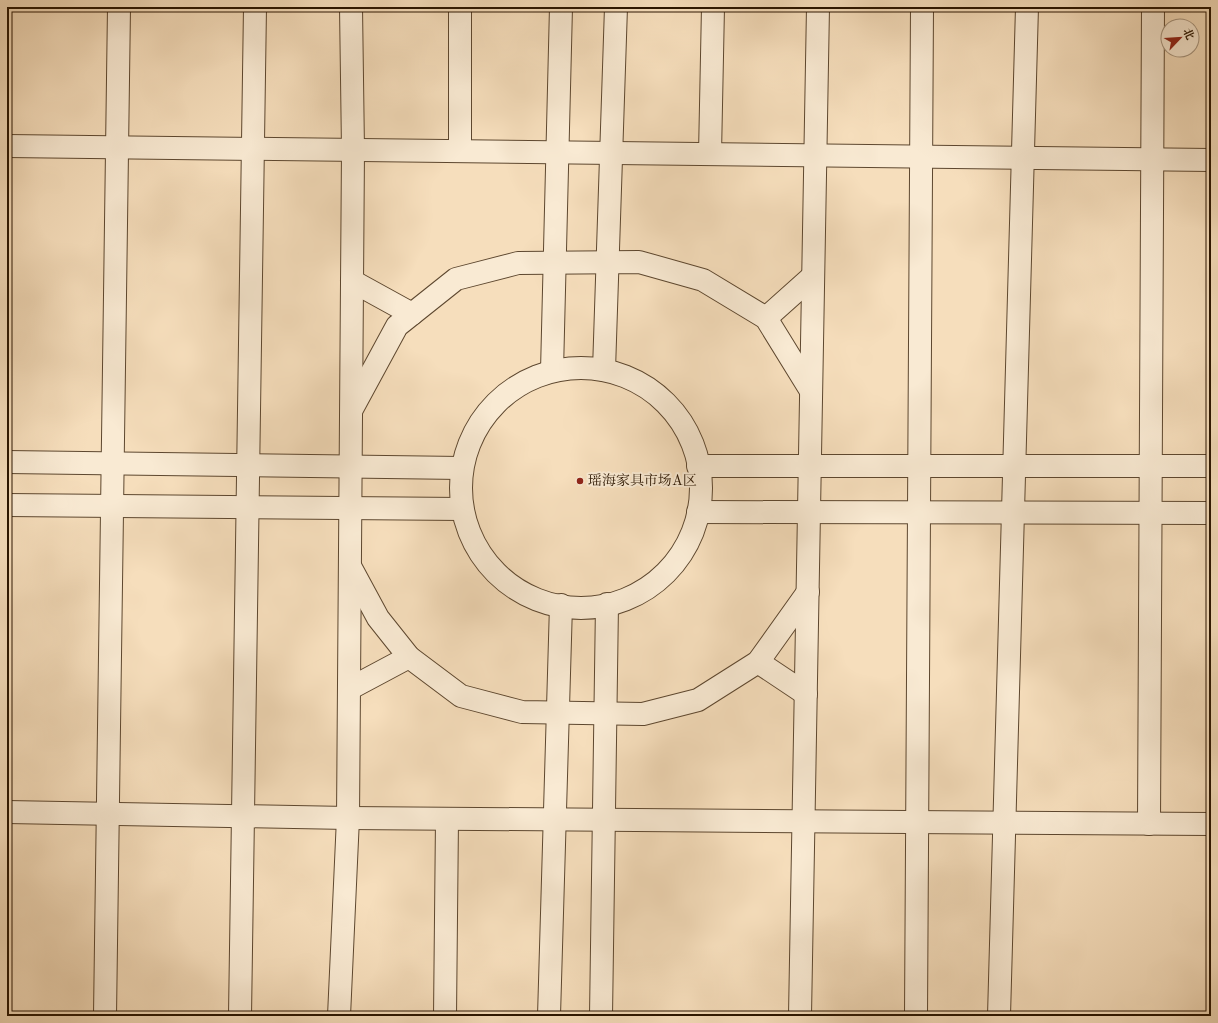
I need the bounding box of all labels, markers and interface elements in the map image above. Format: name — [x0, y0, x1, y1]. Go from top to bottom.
north arrow — [1160, 18, 1200, 58]
text: 北 — [1180, 27, 1196, 42]
place label: 瑶海家具市场A区 — [588, 473, 697, 488]
marker: 瑶海家具市场A区 — [575, 476, 585, 486]

